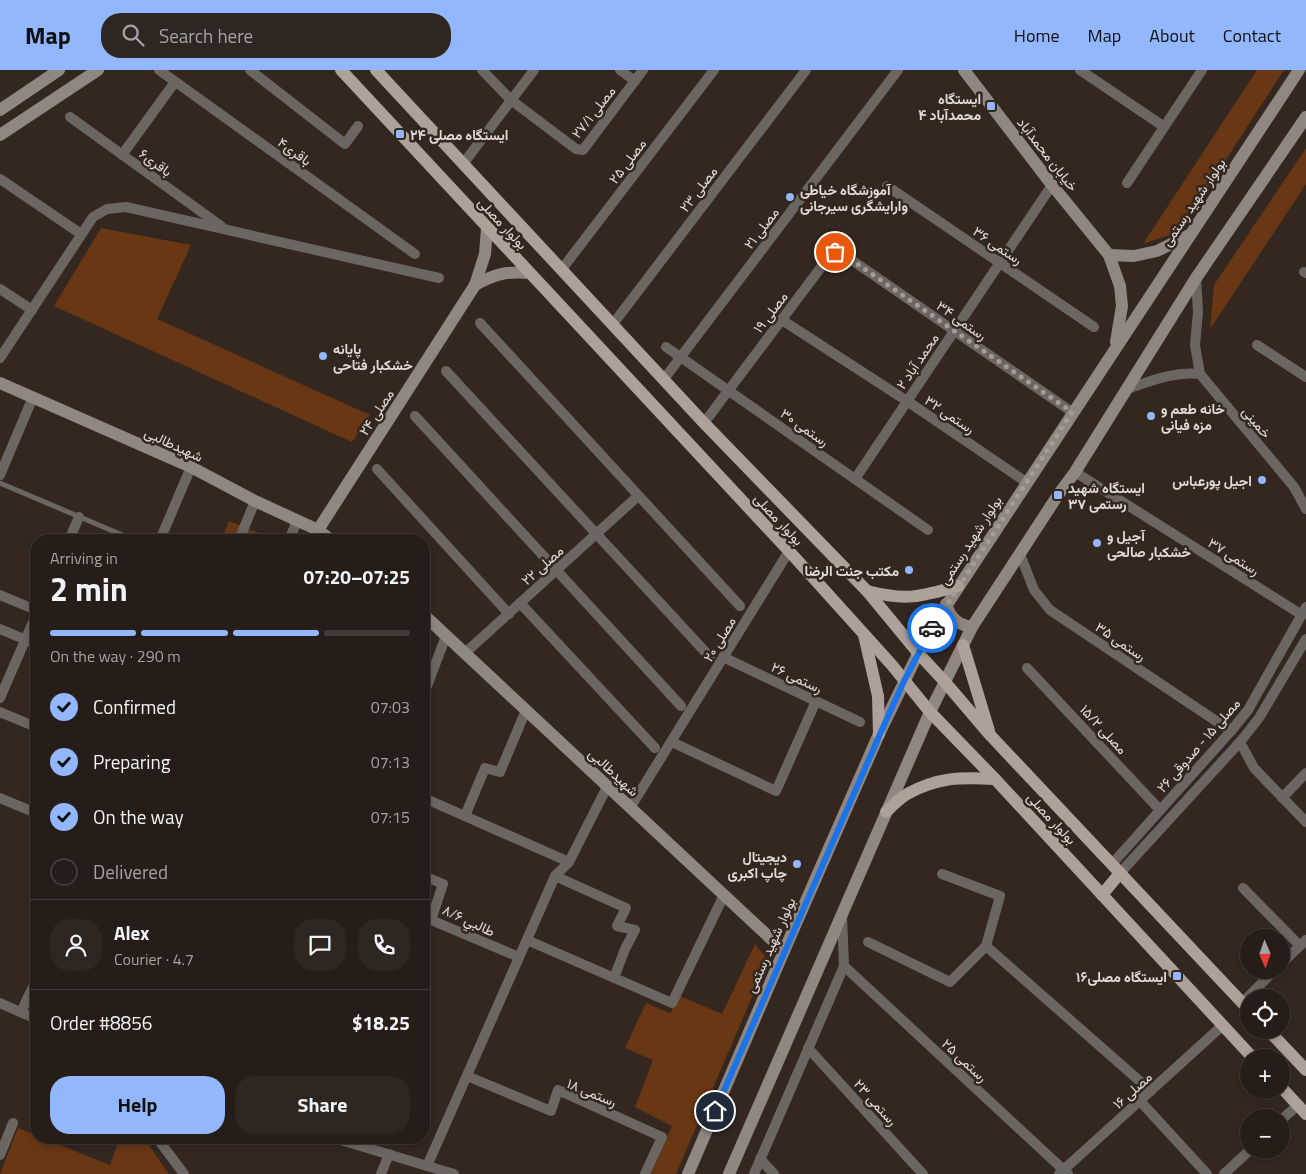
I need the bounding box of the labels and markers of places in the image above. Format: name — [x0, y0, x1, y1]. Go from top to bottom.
place label: ایستگاه محمدآباد ۴ — [918, 88, 981, 125]
marker: ایستگاه محمدآباد ۴ — [985, 100, 997, 112]
place label: ایستگاه مصلی ۲۴ — [410, 124, 508, 145]
marker: ایستگاه مصلی ۲۴ — [394, 128, 406, 140]
place label: آموزشگاه خیاطی وارایشگری سیرجانی — [800, 179, 908, 216]
marker: آموزشگاه خیاطی وارایشگری سیرجانی — [784, 191, 796, 203]
pin — [814, 231, 856, 273]
place label: پایانه خشکبار فتاحی — [333, 338, 413, 375]
marker: پایانه خشکبار فتاحی — [317, 350, 329, 362]
place label: خانه طعم و مزه فیانی — [1161, 398, 1225, 435]
marker: خانه طعم و مزه فیانی — [1145, 410, 1157, 422]
place label: اجیل پورعباس — [1172, 470, 1252, 491]
marker: اجیل پورعباس — [1256, 474, 1268, 486]
place label: ایستگاه شهید رستمی ۳۷ — [1068, 477, 1145, 514]
marker: ایستگاه شهید رستمی ۳۷ — [1052, 489, 1064, 501]
place label: آجیل و خشکبار صالحی — [1107, 525, 1192, 562]
marker: آجیل و خشکبار صالحی — [1091, 537, 1103, 549]
place label: مكتب جنت الرضا — [805, 560, 899, 581]
marker: مكتب جنت الرضا — [903, 564, 915, 576]
place label: دیجیتال چاپ اکبری — [728, 846, 787, 883]
marker: دیجیتال چاپ اکبری — [791, 858, 803, 870]
place label: ایستگاه مصلی۱۶ — [1076, 966, 1167, 987]
marker: ایستگاه مصلی۱۶ — [1171, 970, 1183, 982]
pin — [694, 1090, 736, 1132]

